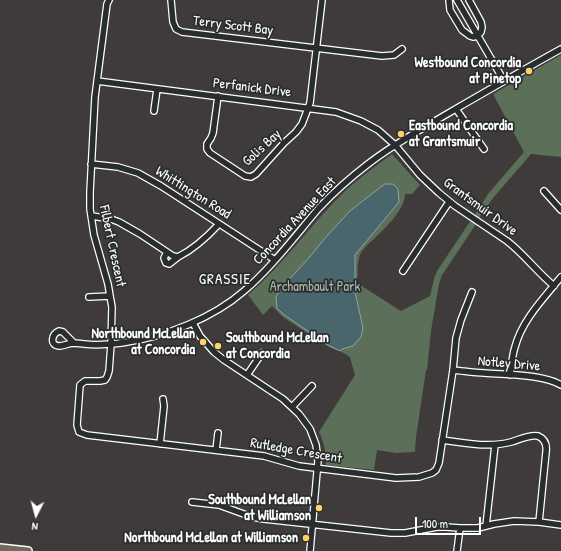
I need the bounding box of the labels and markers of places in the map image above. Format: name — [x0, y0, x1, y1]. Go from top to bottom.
place label: Westbound Concordia at Pinetop — [414, 55, 521, 88]
marker: Westbound Concordia at Pinetop — [524, 66, 534, 76]
place label: Eastbound Concordia at Grantsmuir — [409, 118, 513, 150]
marker: Eastbound Concordia at Grantsmuir — [396, 129, 406, 139]
place label: Northbound McLellan at Concordia — [91, 326, 195, 358]
place label: Southbound McLellan at Concordia — [226, 330, 329, 362]
marker: Northbound McLellan at Concordia — [198, 337, 208, 347]
marker: Southbound McLellan at Concordia — [213, 341, 223, 351]
place label: Southbound McLellan at Williamson — [208, 492, 311, 524]
marker: Southbound McLellan at Williamson — [314, 503, 324, 513]
place label: Northbound McLellan at Williamson — [124, 530, 298, 546]
marker: Northbound McLellan at Williamson — [301, 533, 311, 543]

